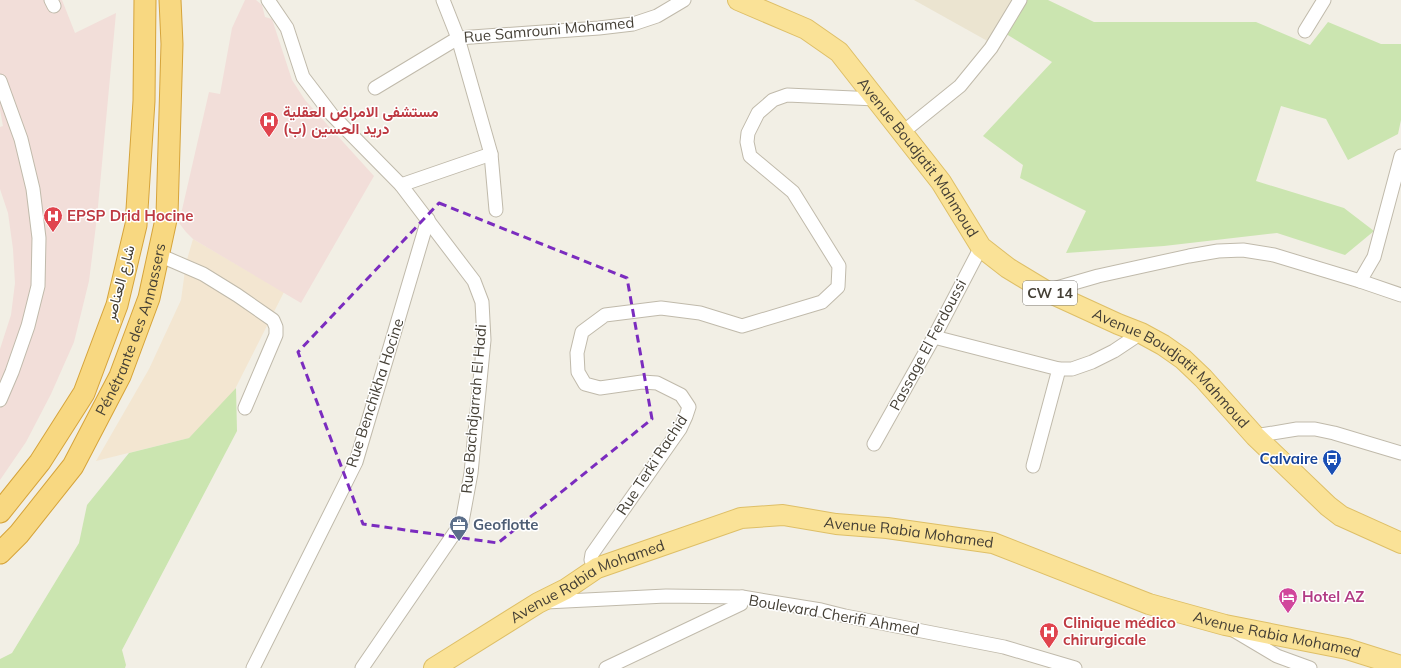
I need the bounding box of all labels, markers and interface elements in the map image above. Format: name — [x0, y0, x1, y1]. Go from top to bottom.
street label: Rue Samrouni Mohamed — [463, 13, 635, 46]
street label: Avenue Boudjatit Mahmoud — [854, 73, 983, 241]
place label: مستشفى الامراض العقلية دريد الحسين (ب) — [283, 102, 439, 138]
hospital icon: مستشفى الامراض العقلية دريد الحسين (ب) — [258, 110, 280, 138]
hospital icon: EPSP Drid Hocine — [42, 205, 64, 233]
place label: EPSP Drid Hocine — [67, 206, 194, 225]
street label: Pénétrante des Annassers — [91, 241, 170, 419]
street label: شارع العناصر — [100, 243, 141, 324]
street label: Passage El Ferdoussi — [885, 276, 970, 414]
road number: CW 14 — [1023, 281, 1077, 305]
street label: Avenue Boudjatit Mahmoud — [1089, 304, 1253, 432]
street label: Rue Benchikha Hocine — [341, 316, 408, 470]
street label: Rue Bachdjarrah El Hadi — [457, 323, 490, 494]
street label: Rue Terki Rachid — [612, 411, 691, 519]
bus stop icon: Calvaire — [1321, 448, 1343, 476]
place label: Calvaire — [1260, 449, 1318, 468]
street label: Avenue Rabia Mohamed — [823, 512, 995, 552]
office icon: Geoflotte — [448, 514, 470, 542]
place label: Geoflotte — [473, 515, 538, 534]
street label: Avenue Rabia Mohamed — [506, 535, 667, 627]
hotel icon: Hotel AZ — [1277, 586, 1299, 614]
place label: Hotel AZ — [1302, 587, 1365, 606]
street label: Boulevard Cherifi Ahmed — [747, 590, 921, 639]
street label: Avenue Rabia Mohamed — [1191, 607, 1363, 662]
place label: Clinique médico chirurgicale — [1063, 613, 1176, 649]
hospital icon: Clinique médico chirurgicale — [1038, 621, 1060, 649]

